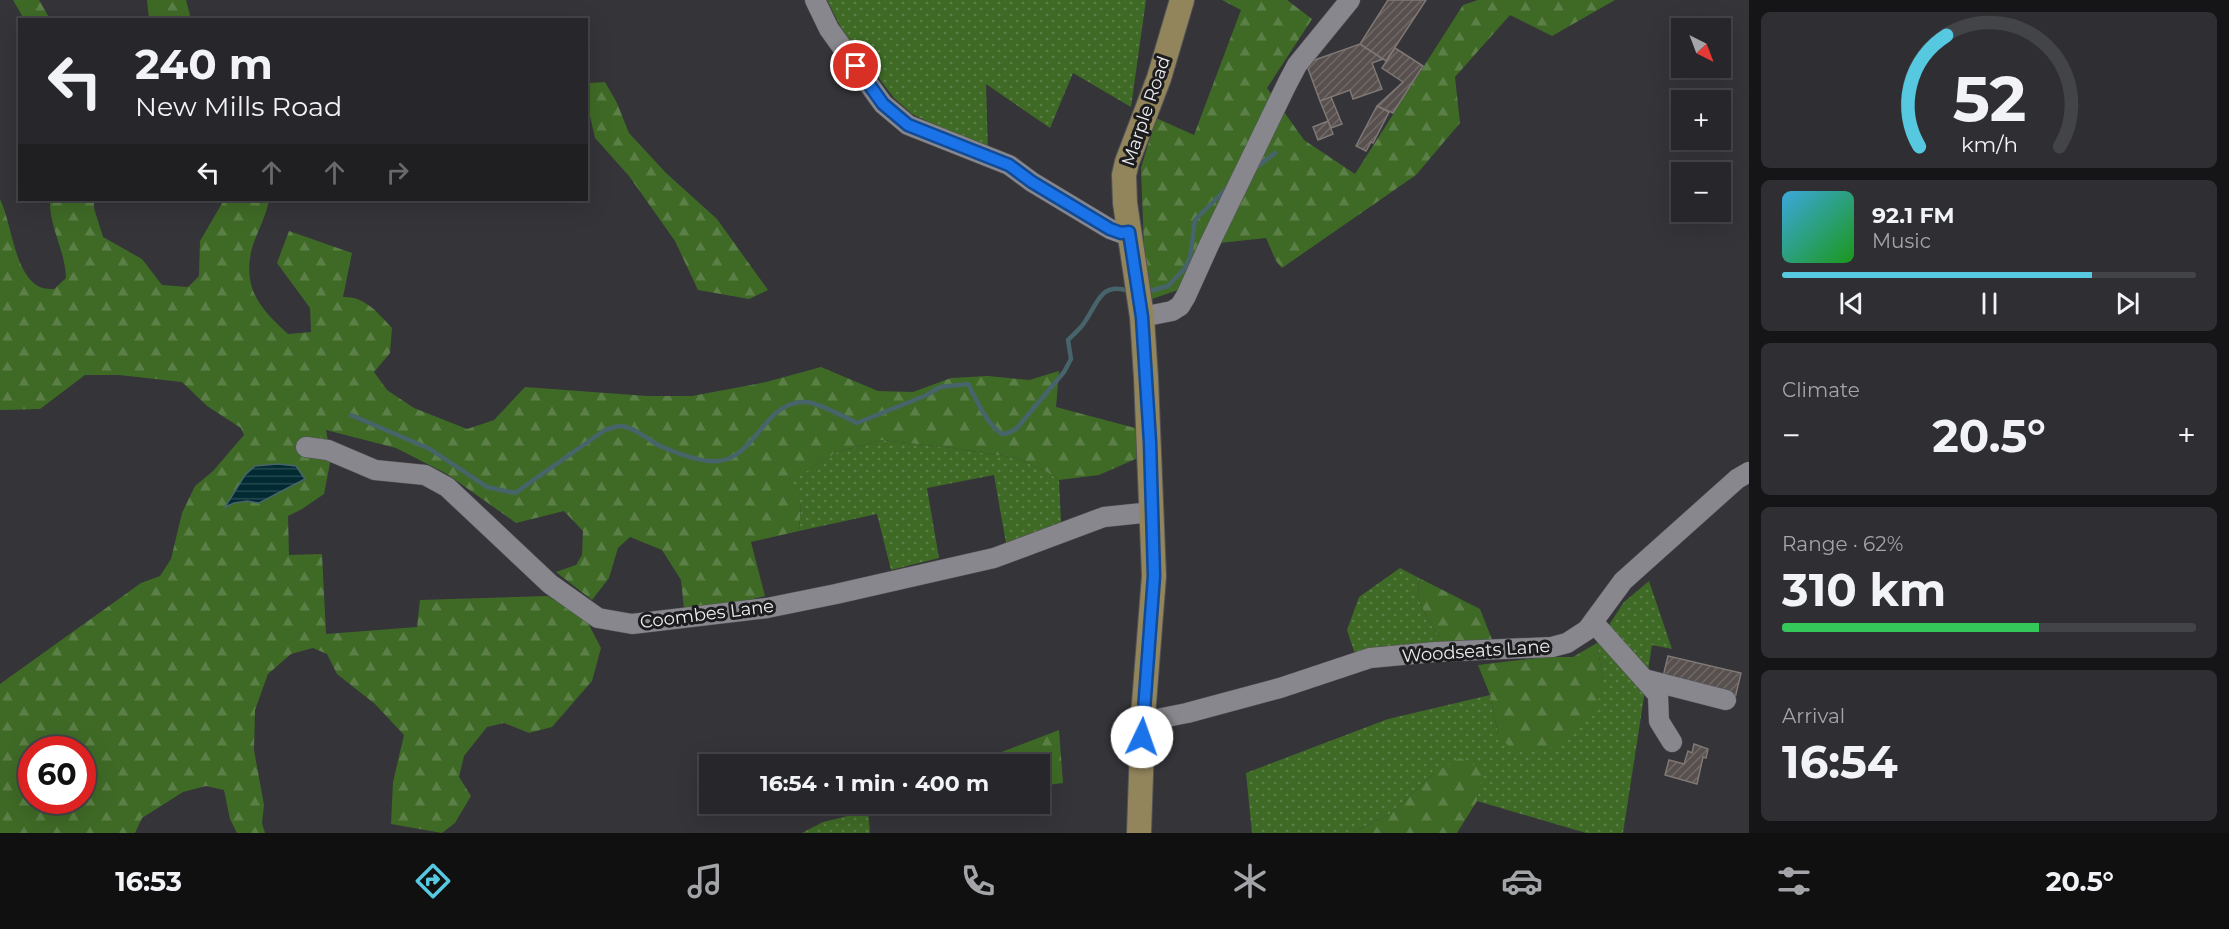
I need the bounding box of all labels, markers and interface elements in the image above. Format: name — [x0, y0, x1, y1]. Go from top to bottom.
north arrow — [1671, 18, 1731, 78]
map controls — [1671, 18, 1731, 222]
text: 240 m — [135, 38, 273, 90]
pin — [830, 40, 881, 91]
icon: left — [36, 42, 114, 120]
icon: arrive — [839, 49, 872, 82]
street label: Marple Road — [1117, 53, 1175, 169]
text: 52 — [1952, 61, 2026, 137]
text: New Mills Road — [135, 90, 342, 123]
button: + — [1671, 90, 1731, 150]
text: km/h — [1960, 131, 2018, 157]
icon: left — [192, 156, 225, 189]
icon: ahead — [255, 156, 288, 189]
icon: ahead — [318, 156, 351, 189]
icon: right — [381, 156, 414, 189]
button: − — [1671, 162, 1731, 222]
text: 92.1 FM — [1872, 202, 1954, 229]
text: Music — [1872, 229, 1931, 253]
icon: previous — [1835, 287, 1868, 320]
icon: pause — [1973, 287, 2006, 320]
icon: next — [2111, 287, 2144, 320]
text: Climate — [1782, 378, 1860, 402]
text: 20.5° — [1932, 408, 2046, 463]
text: − — [1782, 415, 1801, 455]
text: + — [2177, 415, 2196, 455]
text: Range · 62% — [1782, 532, 1903, 556]
text: 310 km — [1782, 562, 1946, 617]
street label: Coombes Lane — [639, 595, 775, 633]
street label: Woodseats Lane — [1401, 635, 1551, 667]
text: Arrival — [1782, 704, 1845, 728]
position arrow — [1110, 705, 1174, 769]
text: 16:54 — [1782, 734, 1898, 789]
speed limit sign: 60 — [18, 736, 96, 814]
text: 16:54 · 1 min · 400 m — [760, 770, 989, 797]
icon: directions — [412, 860, 454, 902]
icon: music — [684, 860, 726, 902]
icon: phone — [957, 860, 999, 902]
icon: climate — [1229, 860, 1271, 902]
icon: car — [1501, 860, 1543, 902]
icon: filters — [1773, 860, 1815, 902]
text: 16:53 — [115, 865, 182, 898]
text: 20.5° — [2046, 865, 2114, 898]

